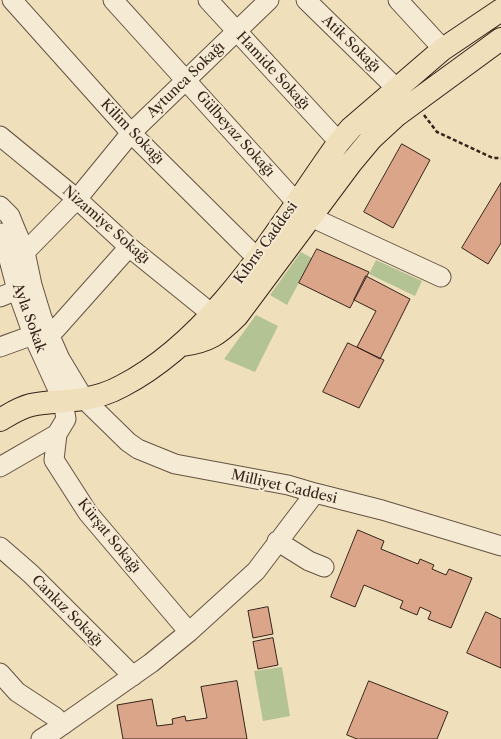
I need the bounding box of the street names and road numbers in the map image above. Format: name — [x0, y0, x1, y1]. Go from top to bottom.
street label: Atik Sokağı — [318, 12, 384, 76]
street label: Hamide Sokağı — [233, 29, 313, 113]
street label: Aytunca Sokağı — [144, 39, 228, 121]
street label: Gülbeyaz Sokağı — [192, 88, 278, 180]
street label: Kilim Sokağı — [97, 96, 167, 168]
street label: Nizamiye Sokağı — [59, 183, 153, 267]
street label: Kıbrıs Caddesi — [231, 199, 301, 287]
street label: Ayla Sokak — [9, 281, 49, 355]
street label: Milliyet Caddesi — [229, 467, 339, 507]
street label: Kürşat Sokağı — [74, 495, 144, 577]
street label: Cankız Sokağı — [28, 572, 106, 650]

